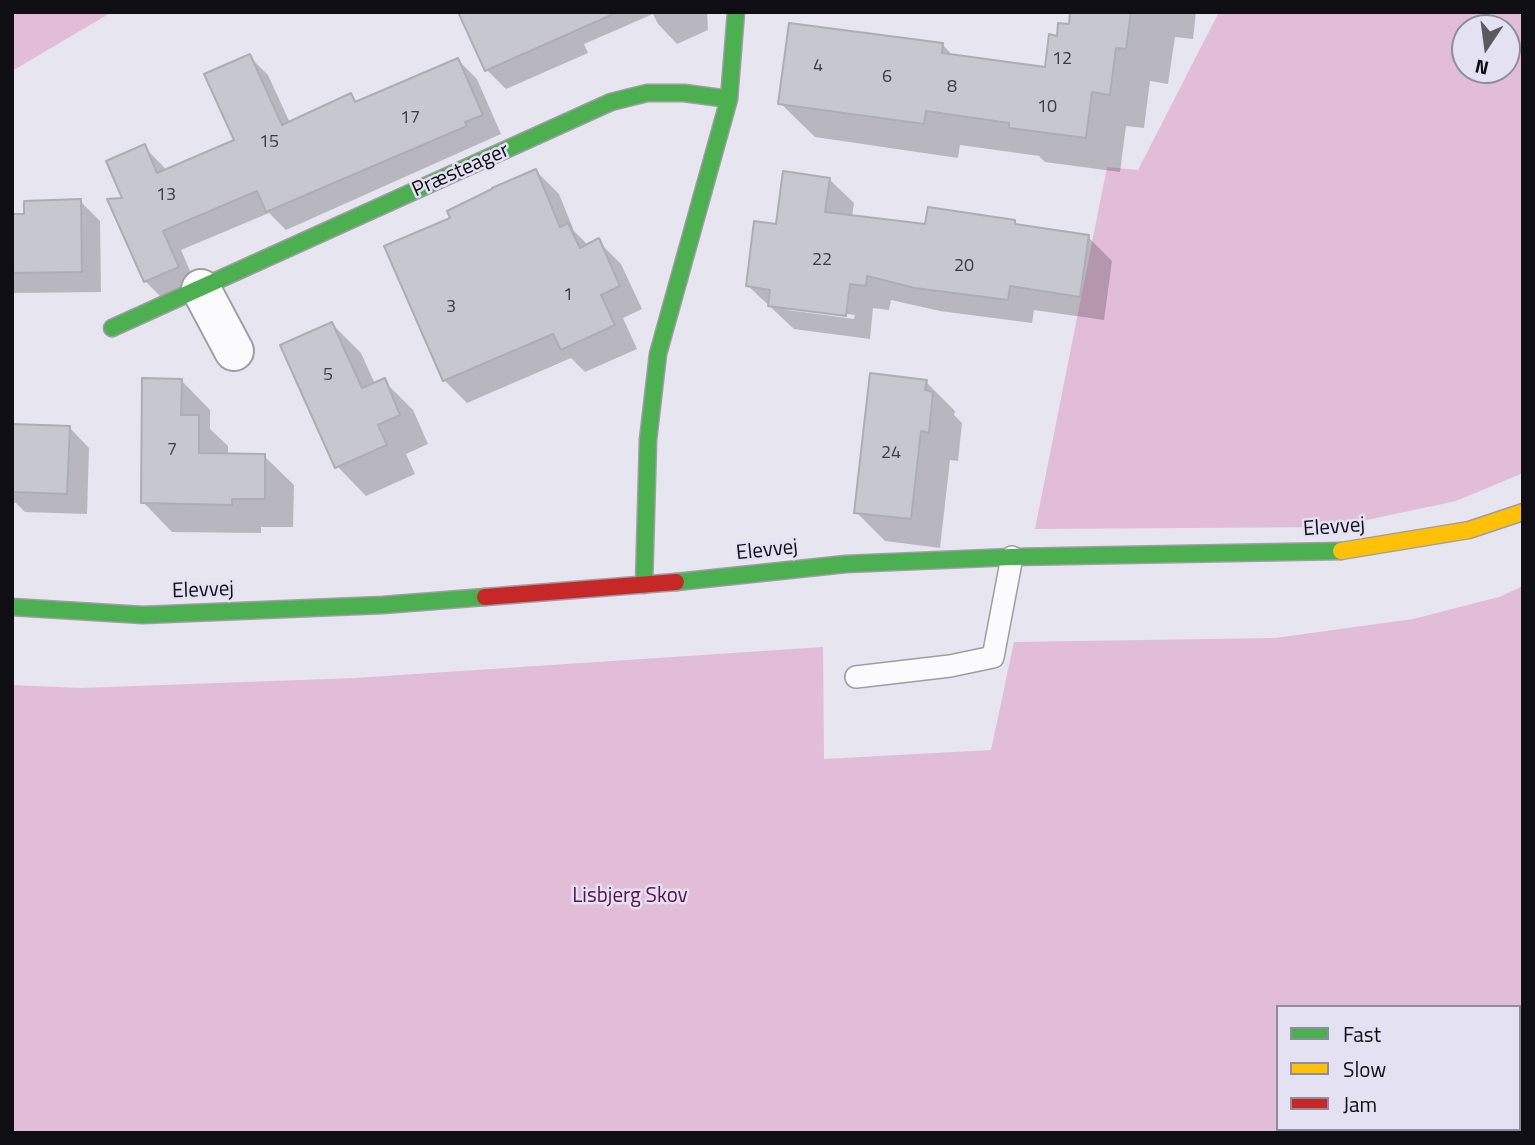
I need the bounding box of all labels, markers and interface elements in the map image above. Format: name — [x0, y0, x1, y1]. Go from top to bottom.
north arrow — [1451, 14, 1521, 84]
house number: 12 — [1052, 49, 1072, 71]
text: N — [1472, 52, 1491, 84]
house number: 4 — [813, 56, 823, 78]
house number: 6 — [882, 67, 892, 89]
house number: 8 — [947, 77, 957, 99]
house number: 10 — [1037, 97, 1057, 119]
house number: 17 — [400, 108, 420, 130]
house number: 15 — [259, 132, 279, 154]
street label: Præsteager — [409, 138, 513, 204]
house number: 13 — [156, 185, 176, 207]
house number: 22 — [812, 250, 832, 272]
house number: 20 — [954, 256, 974, 278]
house number: 1 — [563, 285, 573, 307]
house number: 3 — [446, 297, 456, 319]
house number: 5 — [323, 365, 333, 387]
house number: 7 — [167, 440, 177, 462]
house number: 24 — [881, 443, 901, 465]
street label: Elevvej — [1302, 513, 1366, 543]
street label: Elevvej — [735, 535, 799, 567]
street label: Elevvej — [172, 577, 234, 605]
park label: Lisbjerg Skov — [572, 884, 688, 910]
legend — [1276, 1005, 1521, 1131]
text: Fast — [1343, 1018, 1381, 1050]
text: Slow — [1343, 1053, 1386, 1085]
text: Jam — [1343, 1088, 1377, 1120]

